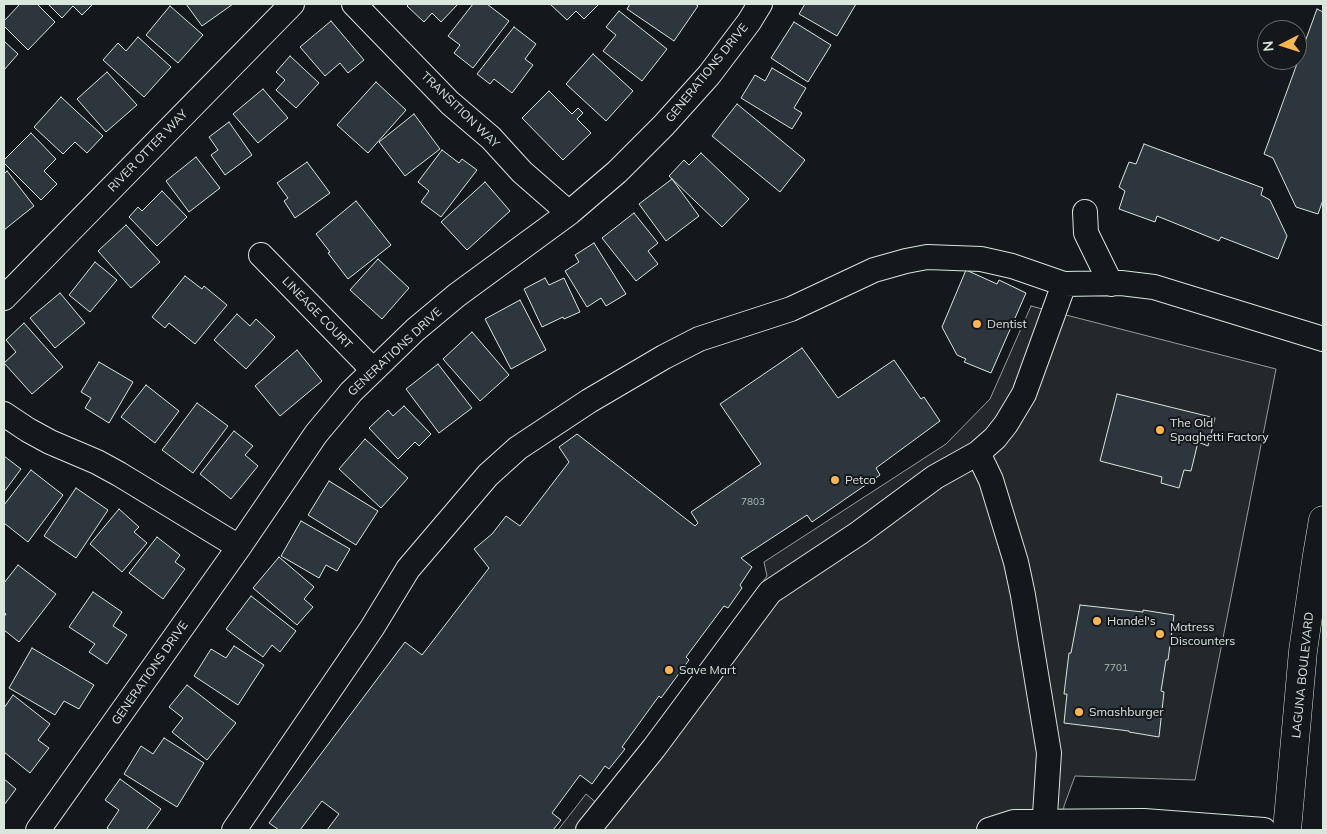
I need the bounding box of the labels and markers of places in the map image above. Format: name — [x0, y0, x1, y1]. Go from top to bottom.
place label: Dentist — [987, 317, 1027, 331]
marker: Dentist — [971, 318, 983, 330]
place label: The Old Spaghetti Factory — [1170, 416, 1269, 444]
marker: The Old Spaghetti Factory — [1154, 424, 1166, 436]
place label: Petco — [845, 473, 876, 487]
marker: Petco — [829, 474, 841, 486]
place label: Handel's — [1107, 614, 1156, 628]
marker: Handel's — [1091, 615, 1103, 627]
place label: Matress Discounters — [1170, 620, 1235, 648]
marker: Matress Discounters — [1154, 628, 1166, 640]
place label: Save Mart — [679, 663, 736, 677]
marker: Save Mart — [663, 664, 675, 676]
place label: Smashburger — [1089, 705, 1164, 719]
marker: Smashburger — [1073, 706, 1085, 718]

